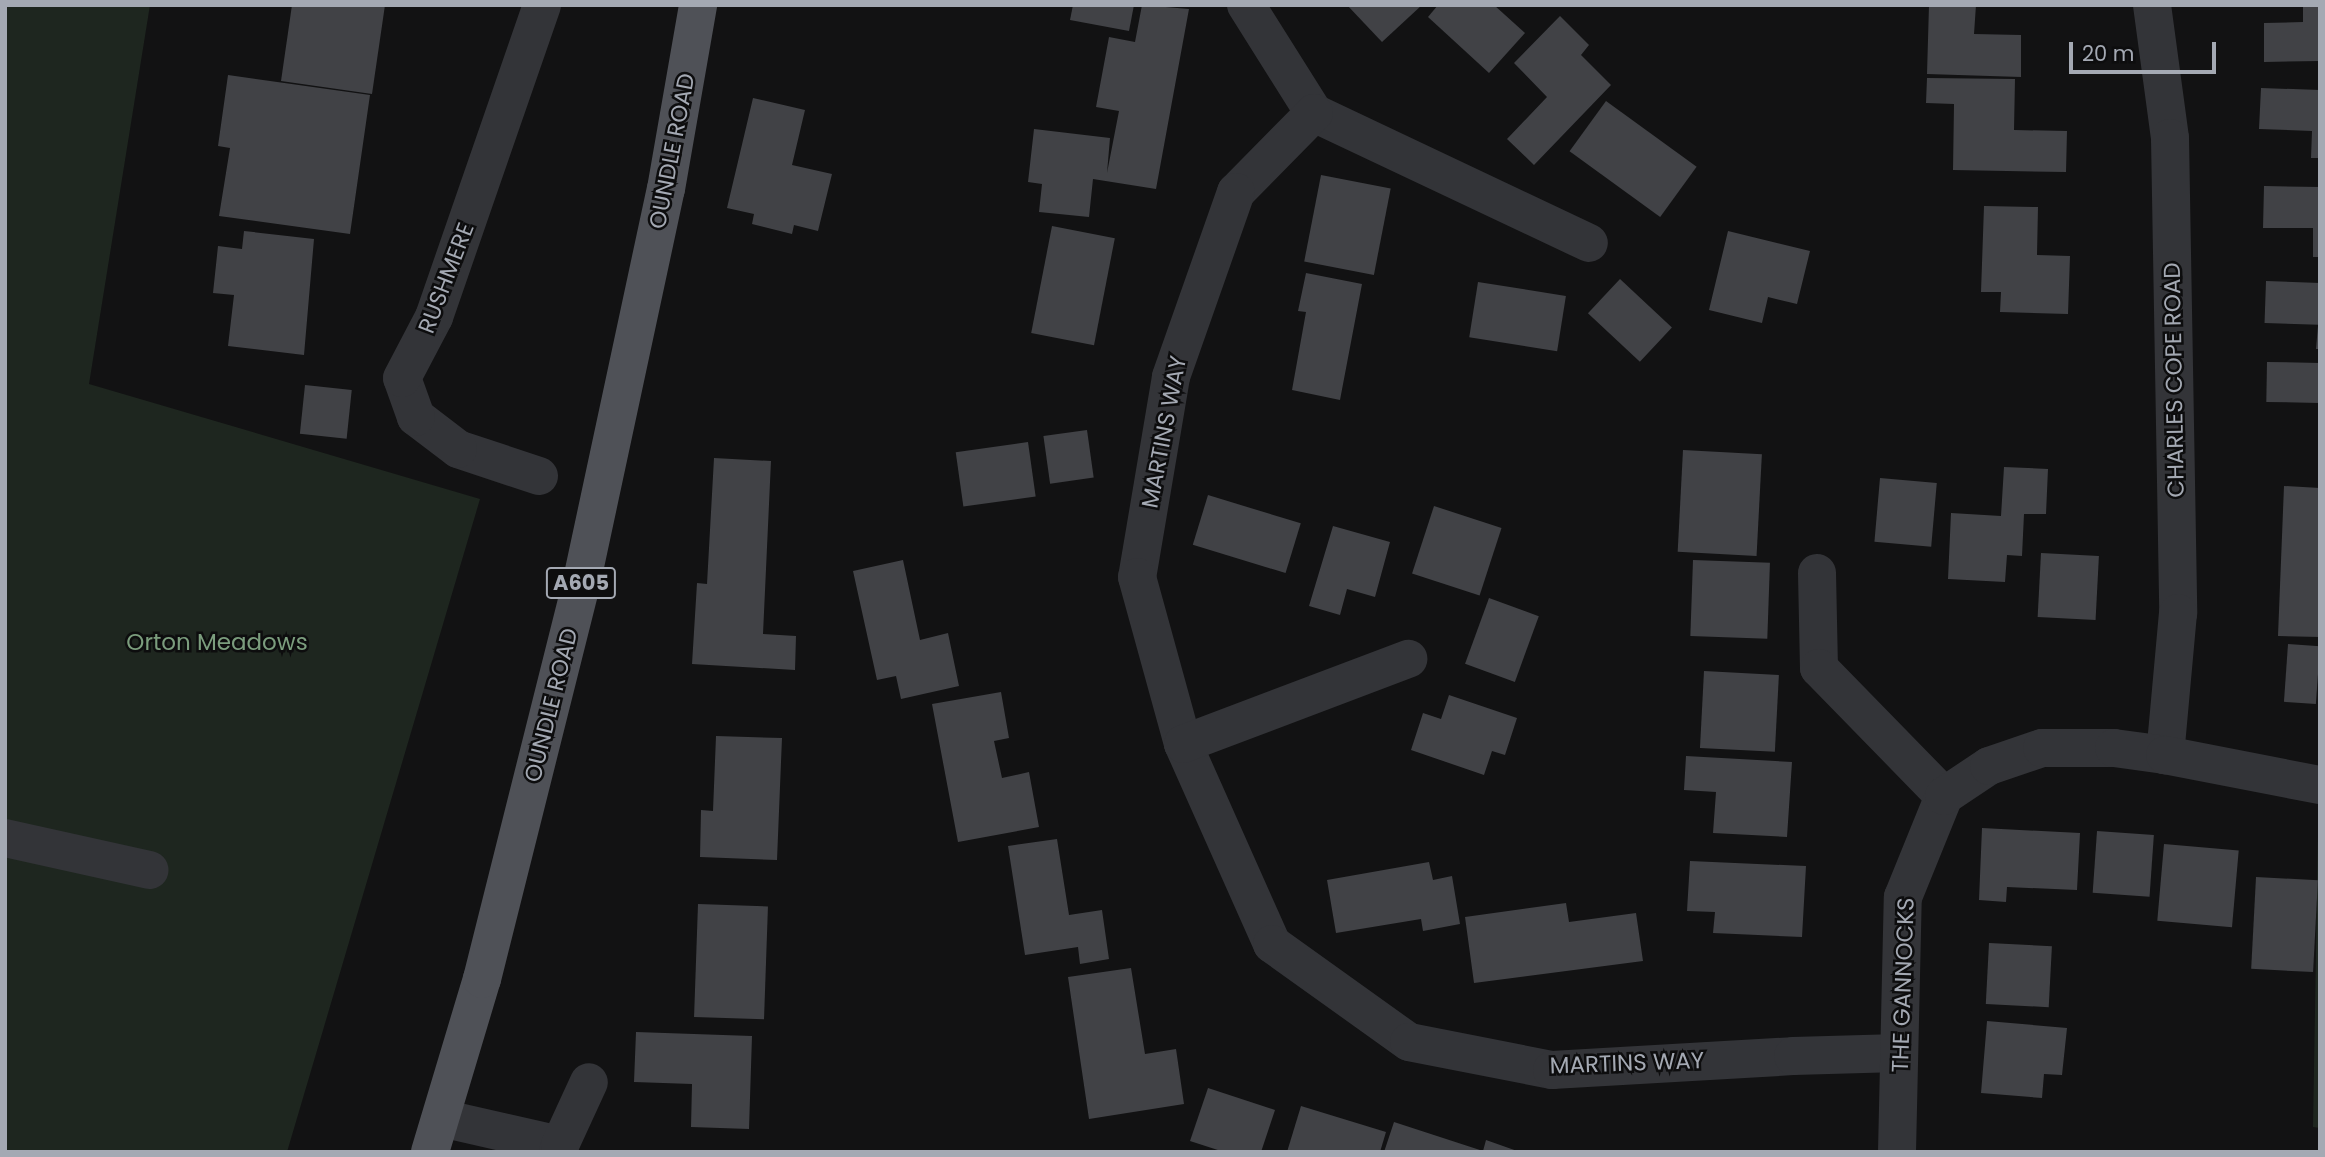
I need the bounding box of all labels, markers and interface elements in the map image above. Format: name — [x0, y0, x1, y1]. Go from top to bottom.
scale bar — [2073, 28, 2220, 72]
text: 20 m — [2082, 39, 2135, 68]
street label: OUNDLE ROAD — [643, 71, 701, 231]
street label: RUSHMERE — [412, 219, 480, 337]
street label: CHARLES COPE ROAD — [2158, 262, 2190, 498]
street label: MARTINS WAY — [1136, 353, 1192, 511]
road number: A605 — [544, 566, 618, 600]
street label: OUNDLE ROAD — [519, 625, 583, 785]
park label: Orton Meadows — [126, 628, 308, 656]
street label: THE GANNOCKS — [1886, 897, 1920, 1073]
street label: MARTINS WAY — [1549, 1047, 1705, 1079]

